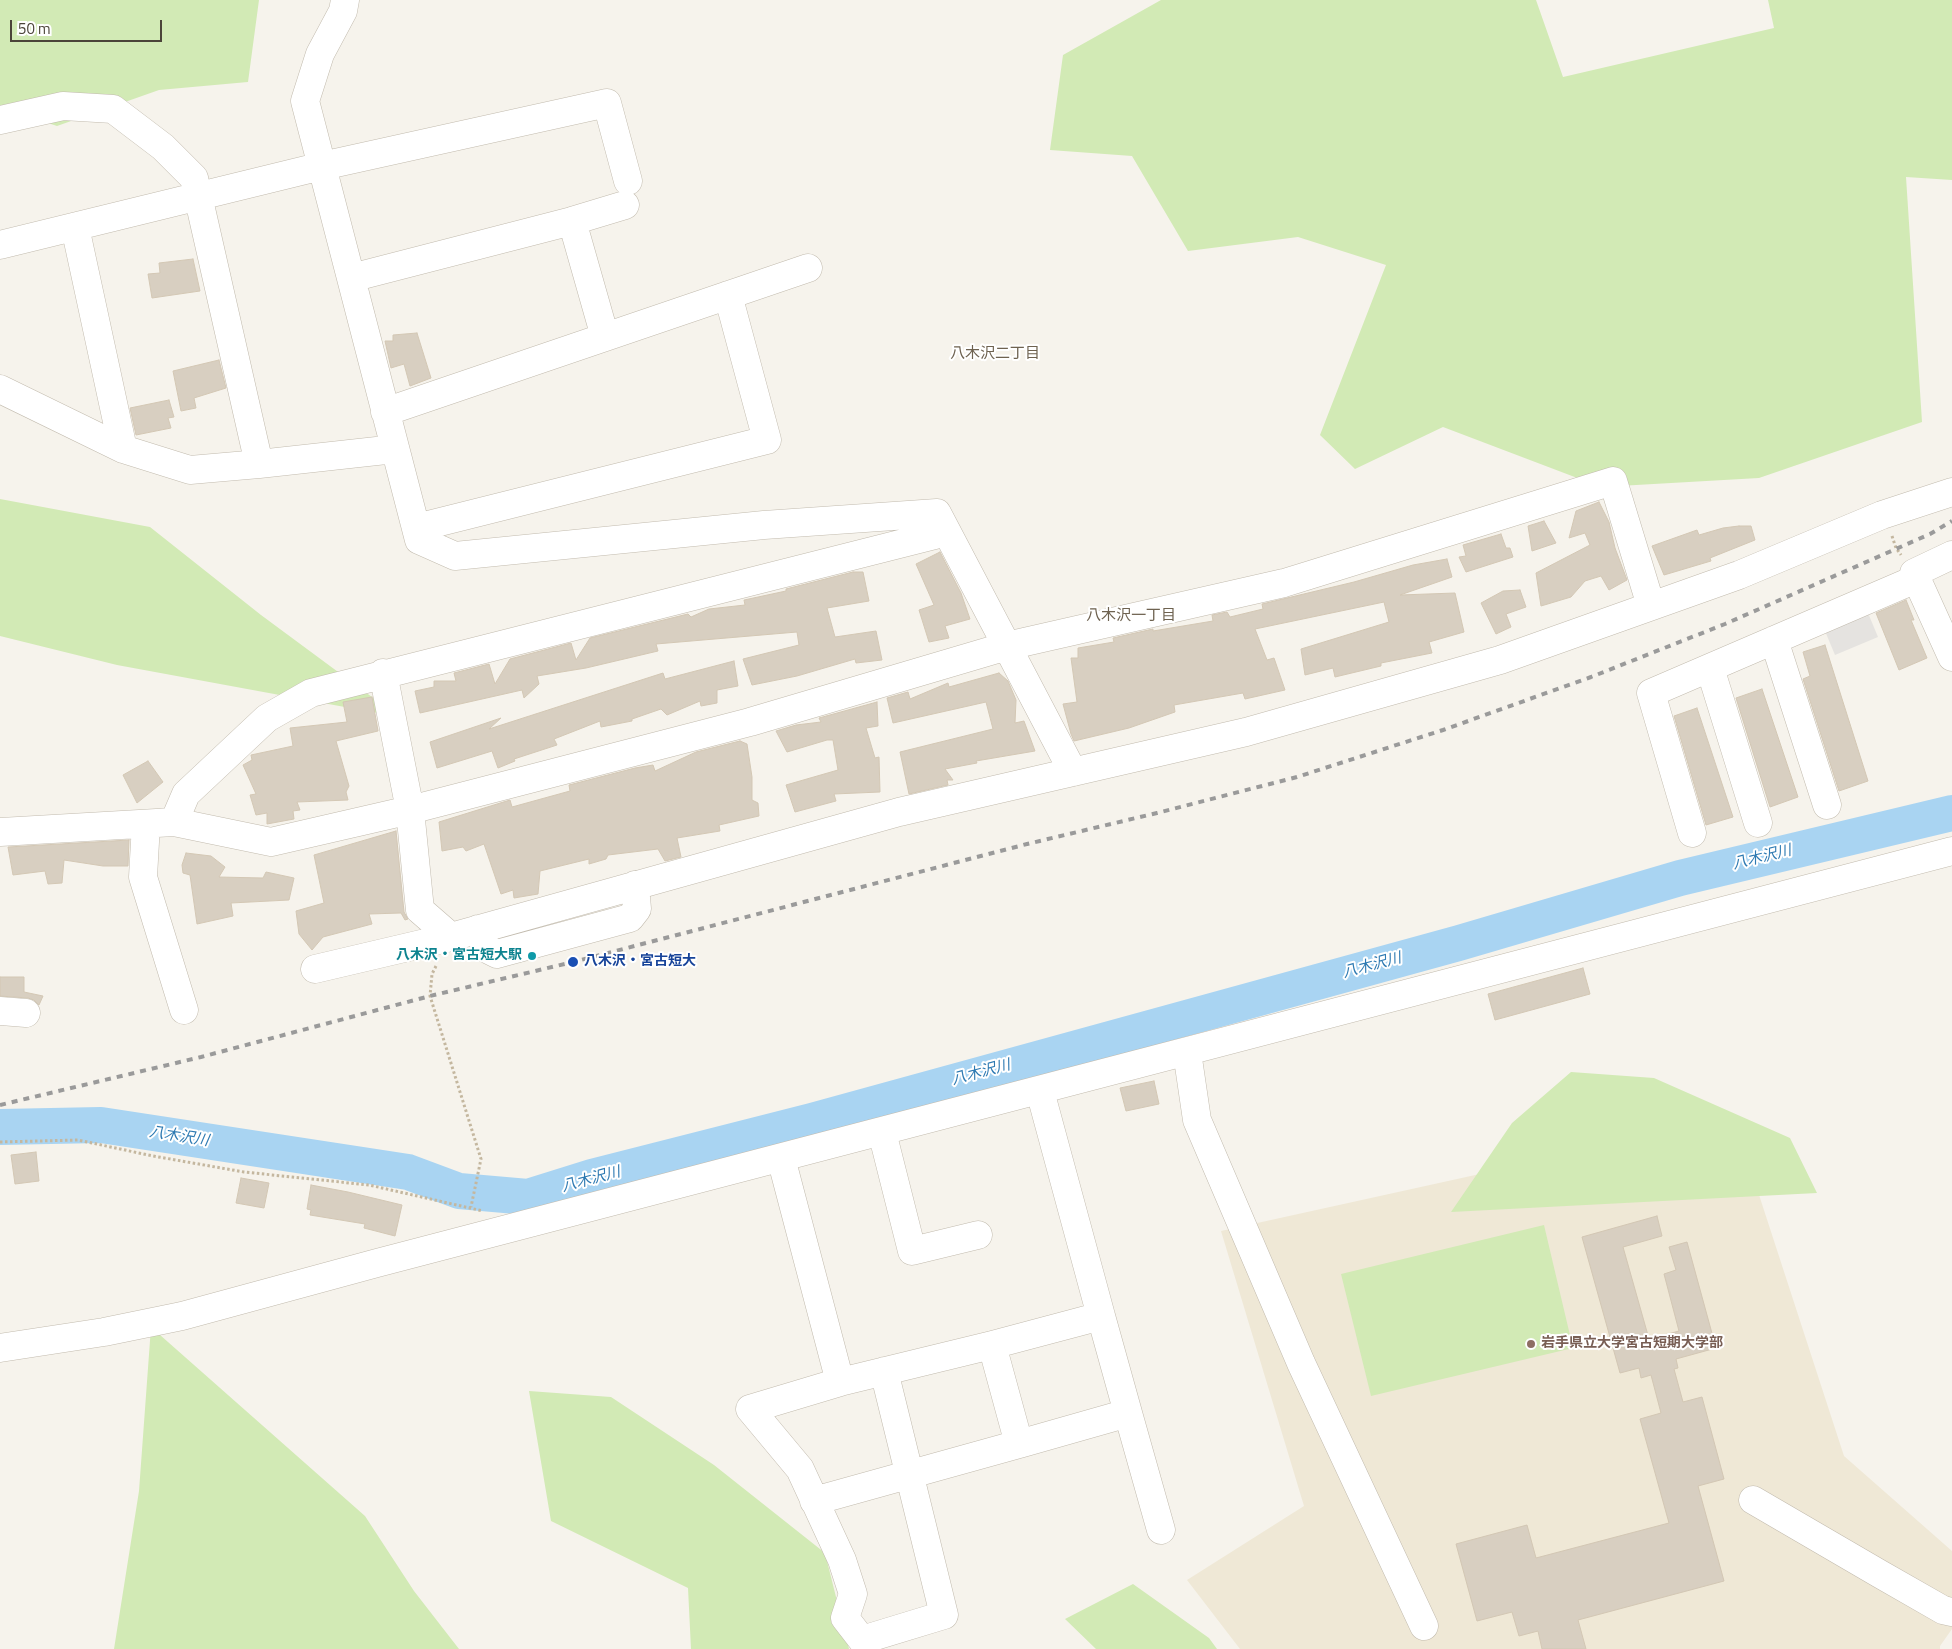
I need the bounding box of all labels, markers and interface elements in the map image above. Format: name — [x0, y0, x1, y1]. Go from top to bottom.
scale bar — [12, 10, 165, 42]
text: 50 m — [18, 17, 51, 40]
district label: 八木沢二丁目 — [950, 345, 1040, 363]
district label: 八木沢一丁目 — [1086, 607, 1176, 625]
water label: 八木沢川 — [1731, 842, 1793, 874]
place label: 八木沢・宮古短大駅 — [396, 948, 522, 964]
marker: 八木沢・宮古短大駅 — [526, 950, 538, 962]
water label: 八木沢川 — [1341, 950, 1403, 982]
place label: 八木沢・宮古短大 — [584, 954, 696, 970]
marker: 八木沢・宮古短大 — [566, 955, 580, 969]
water label: 八木沢川 — [950, 1057, 1012, 1089]
water label: 八木沢川 — [148, 1123, 210, 1151]
water label: 八木沢川 — [560, 1164, 622, 1196]
place label: 岩手県立大学宮古短期大学部 — [1541, 1336, 1723, 1352]
marker: 岩手県立大学宮古短期大学部 — [1525, 1338, 1537, 1350]

